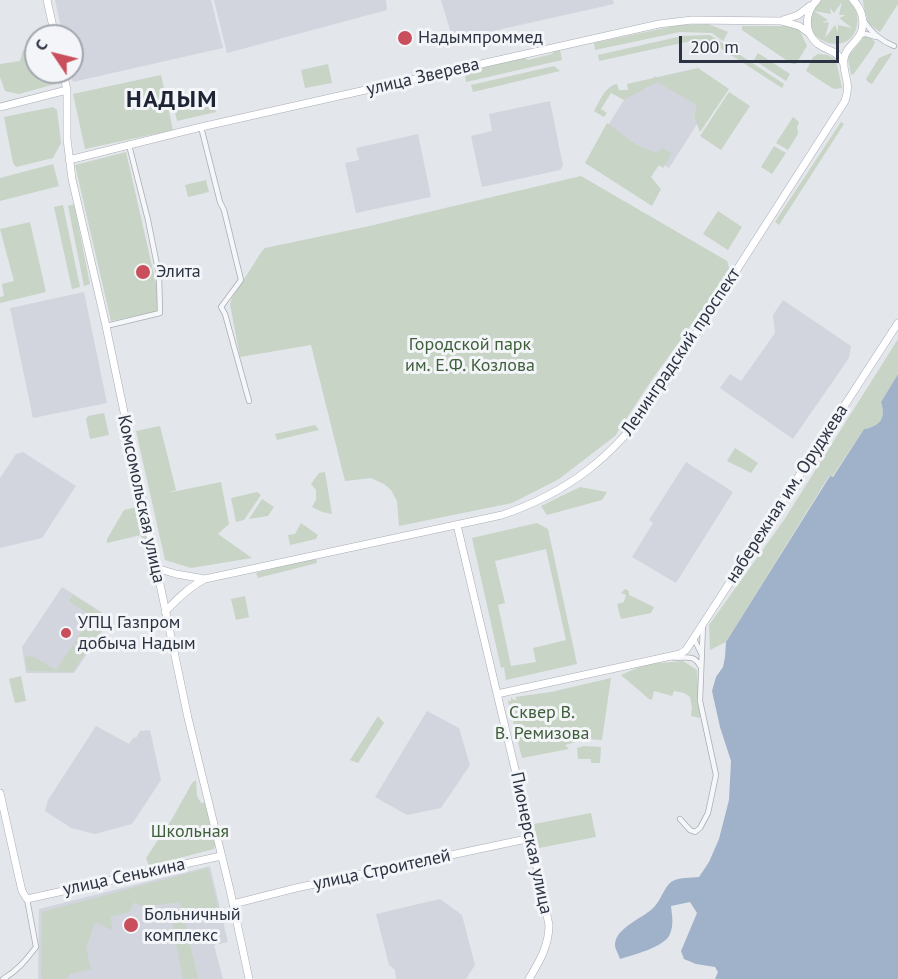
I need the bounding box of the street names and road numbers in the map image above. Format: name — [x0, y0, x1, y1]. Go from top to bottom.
street label: улица Зверева — [364, 54, 482, 100]
street label: Ленинградский проспект — [617, 264, 745, 440]
street label: набережная им. Оруджева — [721, 401, 853, 587]
street label: Комсомольская улица — [113, 413, 169, 585]
street label: Пионерская улица — [505, 770, 557, 916]
street label: улица Строителей — [311, 845, 453, 895]
street label: улица Сенькина — [61, 853, 187, 901]

